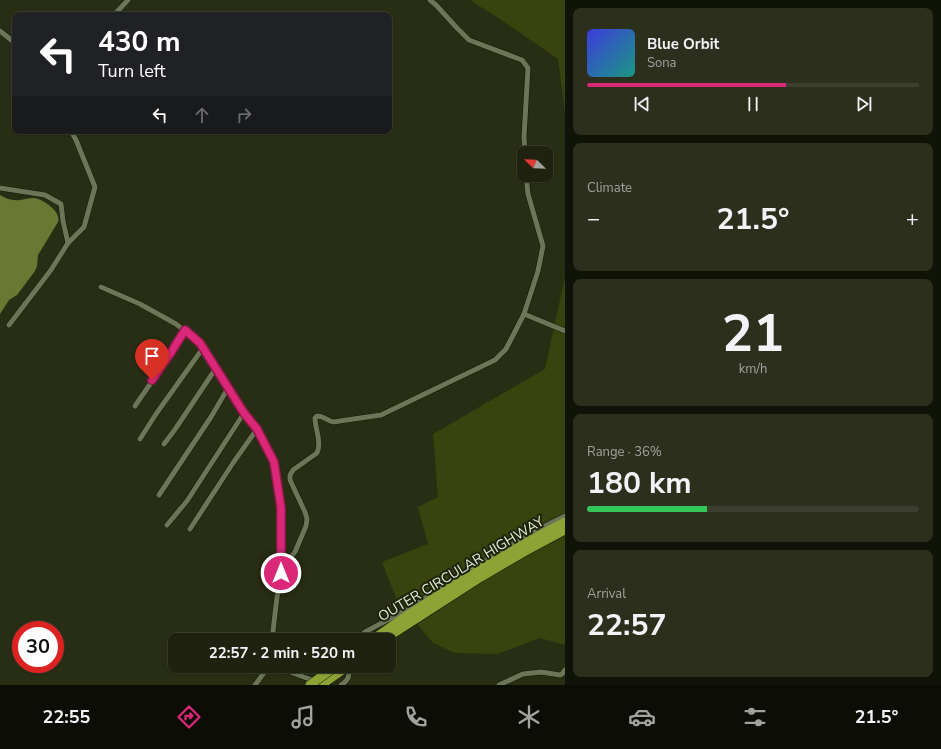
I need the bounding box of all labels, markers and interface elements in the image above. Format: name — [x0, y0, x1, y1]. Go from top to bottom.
text: 430 m — [98, 23, 181, 61]
icon: left — [32, 28, 84, 80]
text: Blue Orbit — [647, 34, 719, 54]
text: Sona — [647, 54, 677, 72]
text: Turn left — [98, 59, 166, 83]
icon: previous — [631, 93, 653, 115]
icon: pause — [742, 93, 764, 115]
icon: next — [853, 93, 875, 115]
icon: left — [149, 104, 171, 126]
icon: ahead — [191, 104, 213, 126]
icon: right — [233, 104, 255, 126]
north arrow — [517, 146, 553, 182]
map controls — [517, 146, 553, 182]
text: Climate — [587, 179, 632, 197]
text: 21.5° — [717, 199, 789, 240]
text: − — [587, 204, 600, 234]
text: + — [906, 204, 919, 234]
text: 21 — [722, 298, 784, 369]
pin — [135, 339, 169, 380]
icon: arrive — [141, 345, 163, 367]
text: km/h — [739, 360, 767, 378]
text: Range · 36% — [587, 443, 662, 461]
text: 180 km — [587, 463, 692, 504]
street label: OUTER CIRCULAR HIGHWAY — [375, 512, 548, 626]
position arrow — [260, 552, 302, 594]
text: Arrival — [587, 585, 626, 603]
text: 22:57 — [587, 605, 666, 646]
speed limit sign: 30 — [12, 621, 64, 673]
text: 22:57 · 2 min · 520 m — [209, 643, 355, 663]
icon: directions — [175, 703, 203, 731]
icon: music — [289, 703, 317, 731]
icon: phone — [402, 703, 430, 731]
icon: climate — [515, 703, 543, 731]
icon: car — [628, 703, 656, 731]
icon: filters — [741, 703, 769, 731]
text: 22:55 — [43, 705, 90, 729]
text: 21.5° — [855, 705, 898, 729]

